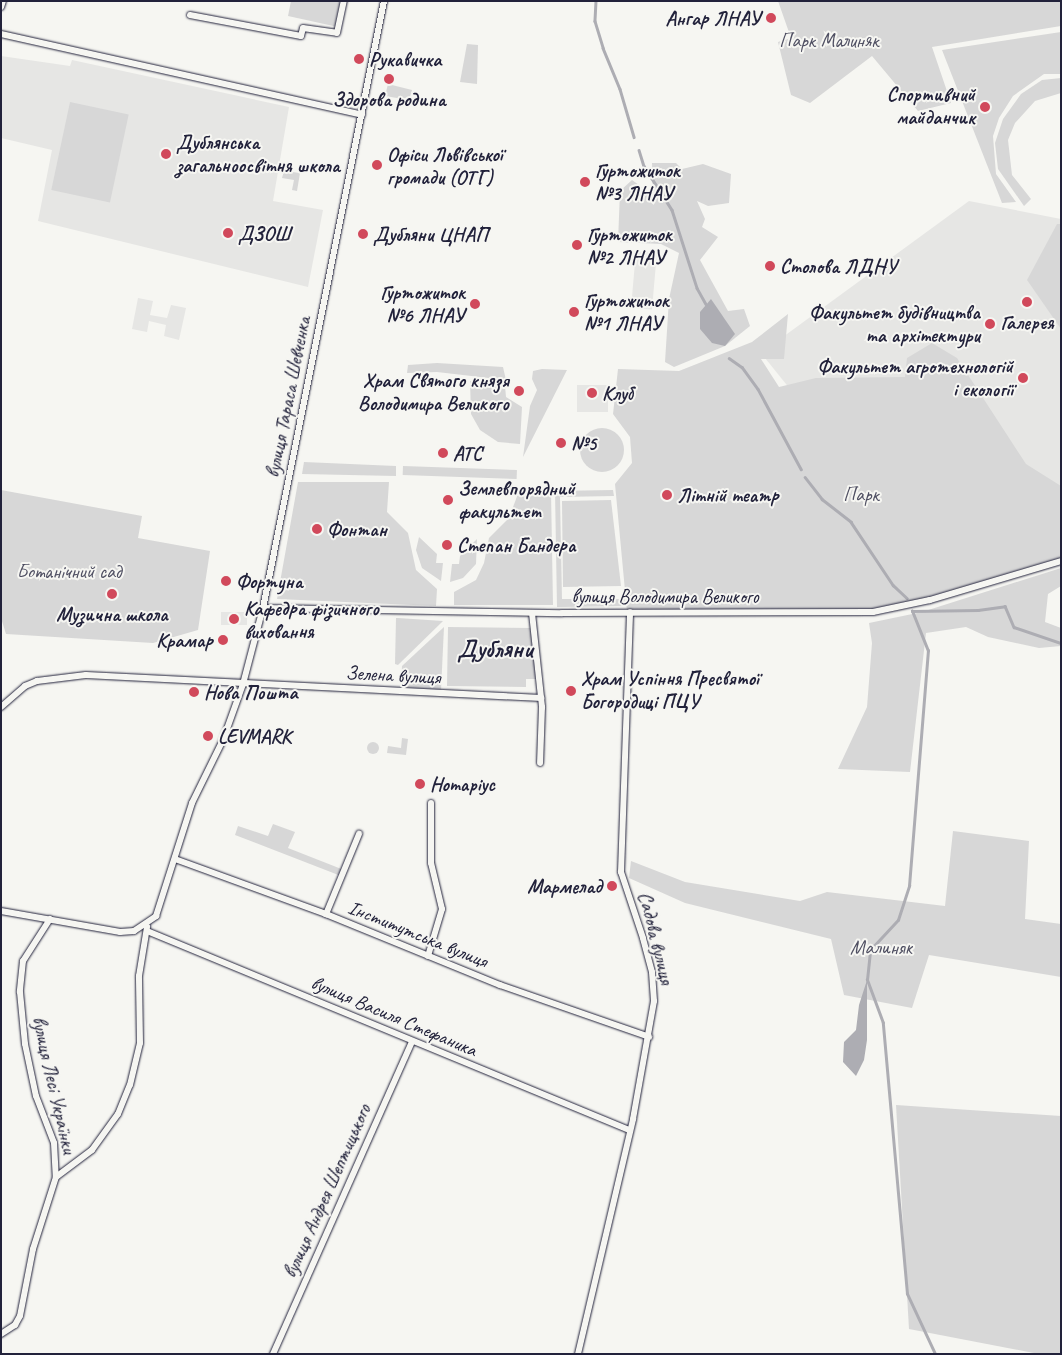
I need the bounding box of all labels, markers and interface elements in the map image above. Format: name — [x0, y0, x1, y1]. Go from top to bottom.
place label: Ангар ЛНАУ — [665, 6, 761, 30]
marker: Ангар ЛНАУ — [765, 12, 777, 24]
park label: Парк Малиняк — [778, 28, 880, 52]
place label: Рукавичка — [369, 47, 441, 71]
marker: Рукавичка — [353, 53, 365, 65]
marker: Здорова родина — [383, 73, 395, 85]
place label: Спортивний майданчик — [887, 83, 975, 130]
place label: Здорова родина — [333, 87, 445, 111]
marker: Спортивний майданчик — [979, 101, 991, 113]
place label: Дублянська загальноосвітня школа — [176, 130, 339, 177]
place label: Офіси Львівської громади (ОТГ) — [387, 142, 503, 189]
marker: Дублянська загальноосвітня школа — [160, 148, 172, 160]
place label: Гуртожиток №3 ЛНАУ — [595, 158, 680, 205]
marker: Офіси Львівської громади (ОТГ) — [371, 159, 383, 171]
marker: Гуртожиток №3 ЛНАУ — [579, 176, 591, 188]
place label: ДЗОШ — [238, 221, 291, 245]
place label: Дубляни ЦНАП — [373, 222, 488, 246]
place label: Гуртожиток №2 ЛНАУ — [587, 222, 672, 269]
marker: ДЗОШ — [222, 227, 234, 239]
marker: Дубляни ЦНАП — [357, 228, 369, 240]
marker: Гуртожиток №2 ЛНАУ — [571, 239, 583, 251]
place label: Столова ЛДНУ — [780, 254, 897, 278]
marker: Столова ЛДНУ — [764, 260, 776, 272]
place label: Гуртожиток №6 ЛНАУ — [380, 280, 465, 327]
place label: Гуртожиток №1 ЛНАУ — [584, 288, 669, 335]
marker: Галерея — [1021, 296, 1033, 308]
marker: Гуртожиток №6 ЛНАУ — [469, 298, 481, 310]
place label: Факультет будівництва та архітектури — [809, 300, 980, 347]
marker: Гуртожиток №1 ЛНАУ — [568, 306, 580, 318]
place label: Галерея — [1000, 310, 1054, 334]
street label: вулиця Тараса Шевченка — [261, 314, 315, 480]
marker: Факультет будівництва та архітектури — [984, 318, 996, 330]
place label: Факультет агротехнологій і екології — [817, 354, 1013, 401]
place label: Храм Святого князя Володимира Великого — [357, 368, 509, 415]
marker: Факультет агротехнологій і екології — [1017, 372, 1029, 384]
place label: Клуб — [602, 381, 633, 405]
marker: Храм Святого князя Володимира Великого — [513, 385, 525, 397]
marker: Клуб — [586, 387, 598, 399]
place label: №5 — [571, 431, 596, 455]
marker: №5 — [555, 437, 567, 449]
place label: АТС — [453, 441, 482, 465]
marker: АТС — [437, 447, 449, 459]
place label: Землевпорядний факультет — [458, 476, 575, 523]
park label: Парк — [843, 482, 879, 506]
place label: Літній театр — [677, 483, 779, 507]
marker: Літній театр — [661, 489, 673, 501]
marker: Землевпорядний факультет — [442, 494, 454, 506]
place label: Фонтан — [327, 517, 387, 541]
marker: Фонтан — [311, 523, 323, 535]
place label: Степан Бандера — [457, 533, 576, 557]
marker: Степан Бандера — [441, 539, 453, 551]
park label: Ботанічний сад — [17, 559, 121, 583]
place label: Фортуна — [236, 569, 302, 593]
marker: Фортуна — [220, 575, 232, 587]
street label: вулиця Володимира Великого — [570, 584, 760, 608]
marker: Музична школа — [106, 588, 118, 600]
place label: Кафедра фізичного виховання — [244, 596, 379, 643]
place label: Музична школа — [56, 602, 168, 626]
marker: Кафедра фізичного виховання — [228, 613, 240, 625]
place label: Крамар — [156, 628, 213, 652]
marker: Крамар — [217, 634, 229, 646]
district label: Дубляни — [457, 634, 533, 664]
street label: Зелена вулиця — [345, 661, 441, 689]
place label: Храм Успіння Пресвятої Богородиці ПЦУ — [581, 667, 757, 714]
place label: Нова Пошта — [204, 680, 296, 704]
marker: Храм Успіння Пресвятої Богородиці ПЦУ — [565, 685, 577, 697]
marker: Нова Пошта — [188, 686, 200, 698]
place label: LEVMARK — [218, 724, 291, 748]
marker: LEVMARK — [202, 730, 214, 742]
place label: Нотаріус — [430, 772, 495, 796]
marker: Нотаріус — [414, 778, 426, 790]
place label: Мармелад — [527, 874, 602, 898]
marker: Мармелад — [606, 880, 618, 892]
street label: Садова вулиця — [633, 890, 679, 986]
street label: Інститутська вулиця — [345, 895, 491, 973]
park label: Малиняк — [850, 935, 912, 959]
street label: вулиця Василя Стефаника — [308, 970, 480, 1062]
street label: вулиця Лесі Українки — [27, 1014, 81, 1156]
street label: вулиця Андрея Шептицького — [278, 1100, 376, 1282]

